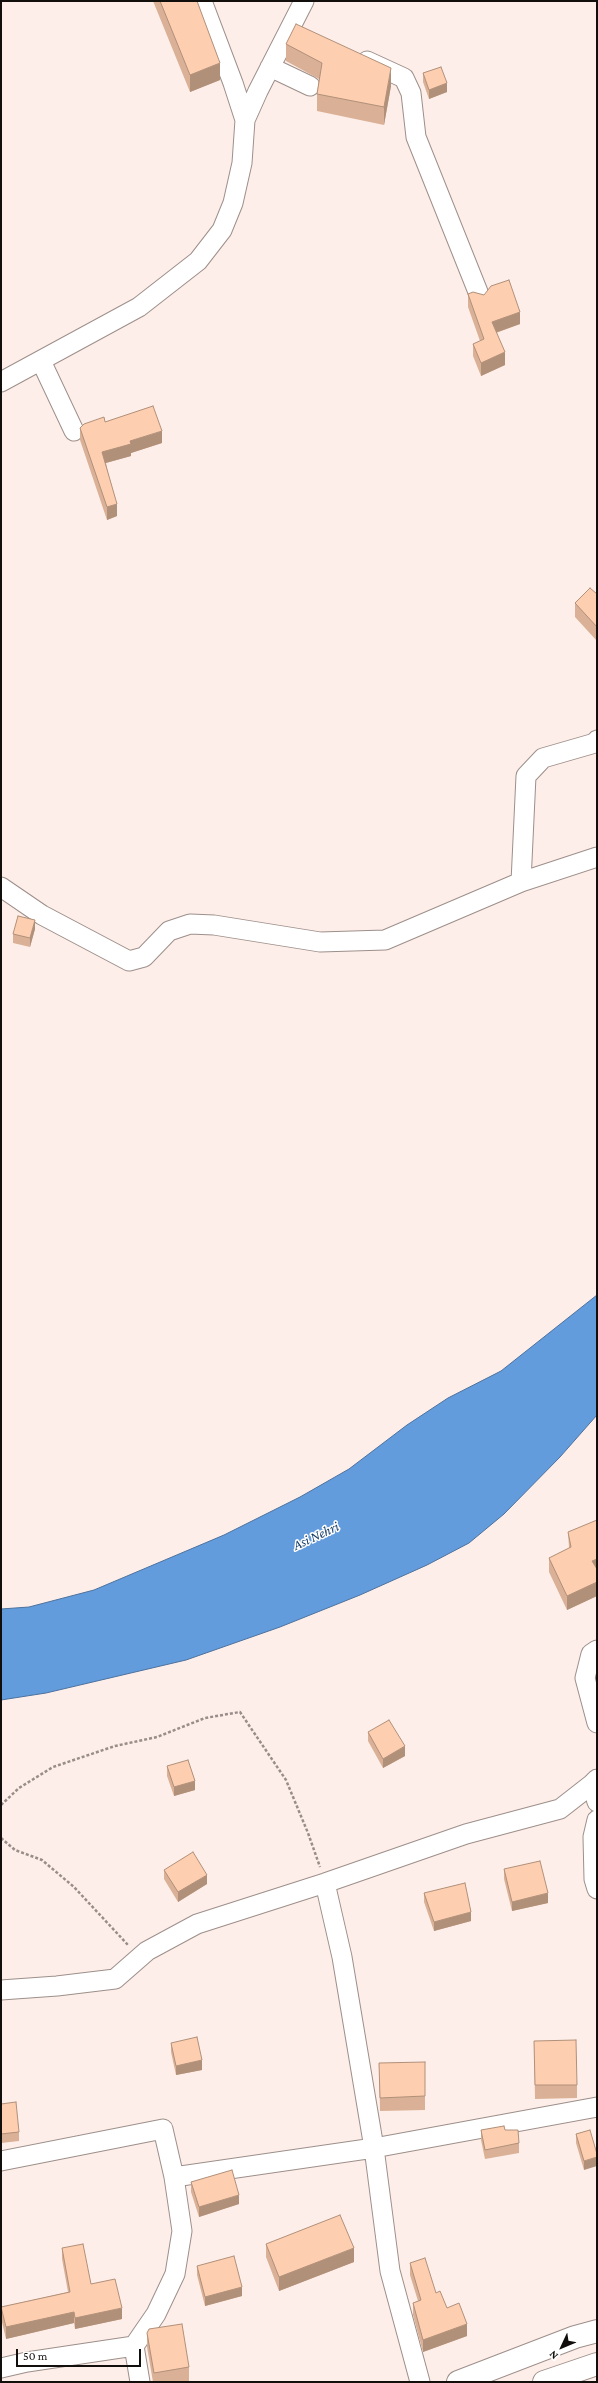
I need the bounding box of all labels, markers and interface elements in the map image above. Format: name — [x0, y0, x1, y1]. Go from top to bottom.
water label: Asi Nehri — [290, 1518, 342, 1554]
north arrow — [542, 2327, 582, 2367]
scale bar — [18, 2341, 143, 2367]
text: N — [546, 2348, 560, 2362]
text: 50 m — [23, 2349, 47, 2363]

